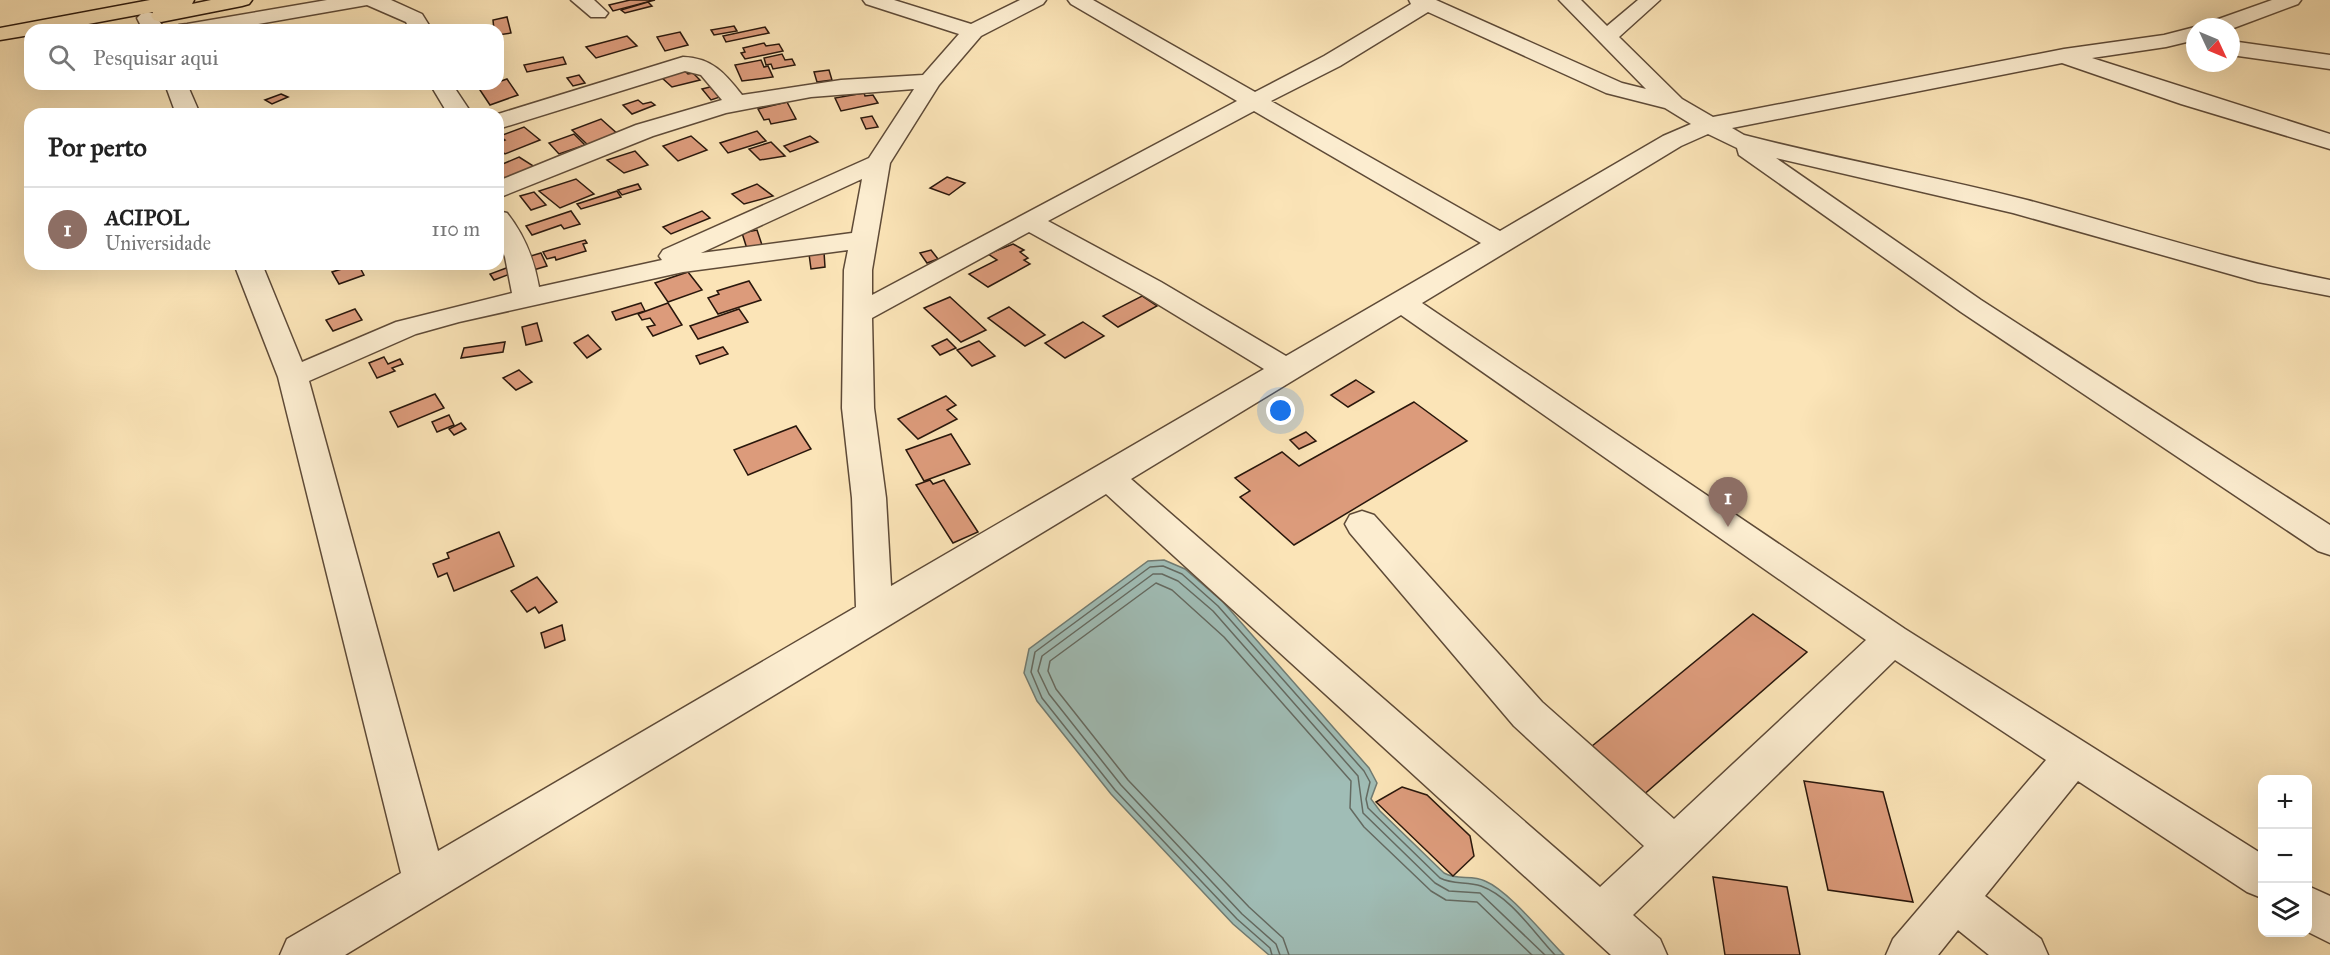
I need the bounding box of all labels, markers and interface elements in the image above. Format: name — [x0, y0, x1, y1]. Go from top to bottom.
north arrow — [2186, 18, 2240, 72]
search box — [24, 24, 504, 90]
icon: search — [45, 41, 78, 74]
text: Pesquisar aqui — [93, 44, 218, 71]
text: Por perto — [48, 131, 147, 163]
text: ACIPOL — [105, 204, 189, 231]
text: 1 — [64, 217, 71, 241]
text: 110 m — [432, 217, 480, 241]
text: Universidade — [105, 231, 211, 255]
your location — [1266, 396, 1295, 425]
pin: 1 — [1708, 478, 1748, 527]
map controls — [2258, 775, 2312, 937]
button: + — [2258, 775, 2312, 829]
button: − — [2258, 829, 2312, 883]
button: layers — [2258, 883, 2312, 937]

